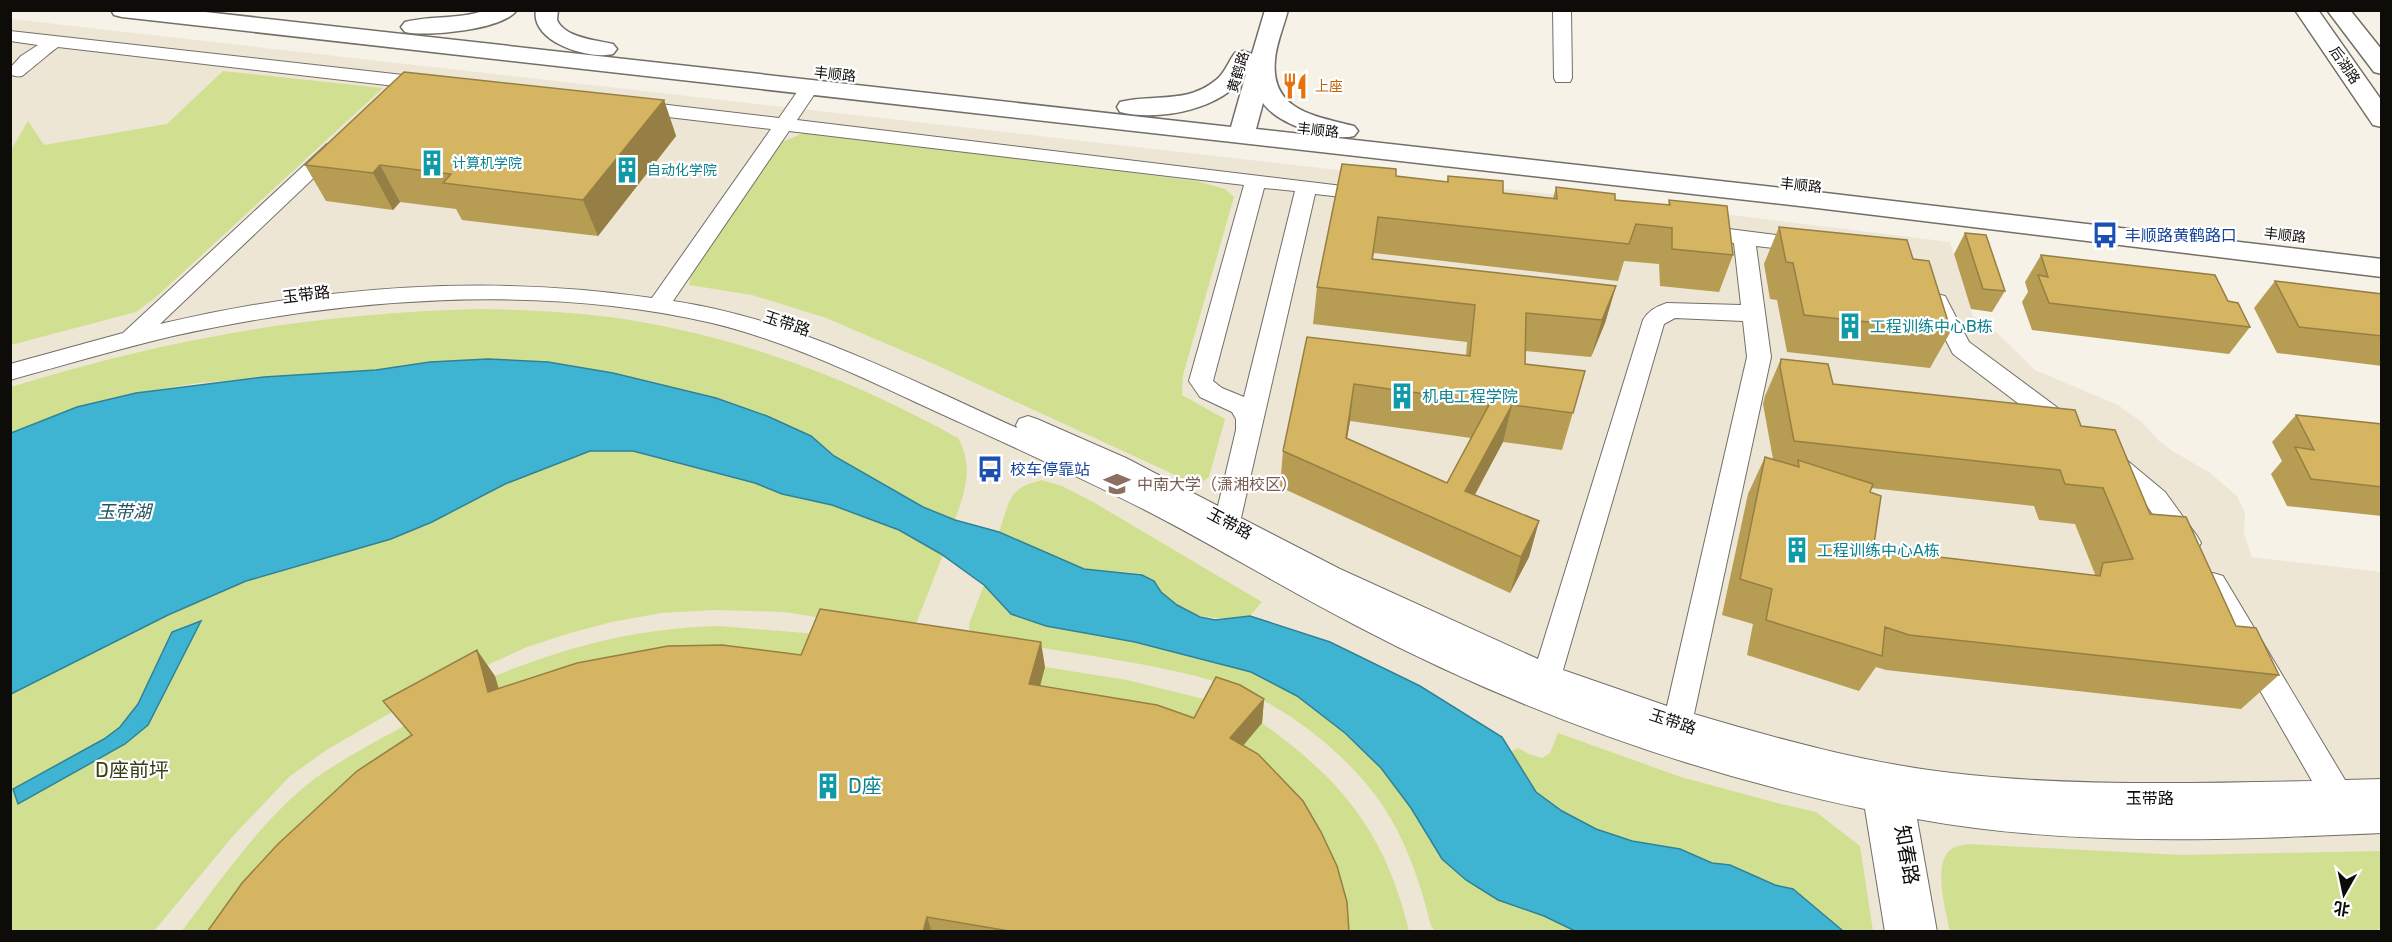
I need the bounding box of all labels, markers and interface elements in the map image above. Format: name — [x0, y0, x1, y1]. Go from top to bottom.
street label: 后湖路 — [2326, 43, 2363, 87]
street label: 黄鹤路 — [1224, 50, 1253, 95]
street label: 丰顺路 — [813, 64, 857, 85]
restaurant icon: 上座 — [1280, 71, 1310, 101]
place label: 上座 — [1315, 78, 1343, 95]
street label: 丰顺路 — [1296, 120, 1340, 141]
building icon: 计算机学院 — [417, 148, 447, 178]
place label: 计算机学院 — [452, 155, 522, 172]
building icon: 自动化学院 — [612, 155, 642, 185]
place label: 自动化学院 — [647, 162, 717, 179]
street label: 丰顺路 — [1779, 175, 1823, 196]
bus stop icon: 丰顺路黄鹤路口 — [2090, 220, 2120, 250]
street label: 丰顺路 — [2263, 225, 2307, 246]
place label: 丰顺路黄鹤路口 — [2125, 226, 2237, 245]
street label: 玉带路 — [281, 282, 331, 307]
street label: 玉带路 — [761, 307, 813, 340]
building icon: 工程训练中心B栋 — [1835, 311, 1865, 341]
place label: 工程训练中心B栋 — [1870, 317, 1993, 336]
building icon: 机电工程学院 — [1387, 381, 1417, 411]
place label: 机电工程学院 — [1422, 387, 1518, 406]
bus stop icon: 校车停靠站 — [975, 454, 1005, 484]
place label: 校车停靠站 — [1010, 460, 1090, 479]
school or university icon: 中南大学（潇湘校区） — [1102, 469, 1132, 499]
place label: 中南大学（潇湘校区） — [1137, 475, 1297, 494]
water label: 玉带湖 — [97, 501, 154, 523]
street label: 玉带路 — [1204, 504, 1255, 543]
building icon: 工程训练中心A栋 — [1782, 535, 1812, 565]
place label: 工程训练中心A栋 — [1817, 541, 1940, 560]
street label: 玉带路 — [1647, 705, 1699, 738]
park label: D座前坪 — [95, 758, 169, 782]
building icon: D座 — [813, 771, 843, 801]
place label: D座 — [848, 774, 882, 798]
street label: 玉带路 — [2126, 789, 2174, 808]
street label: 知春路 — [1890, 823, 1924, 887]
north arrow — [2314, 864, 2374, 924]
text: 北 — [2332, 898, 2351, 919]

